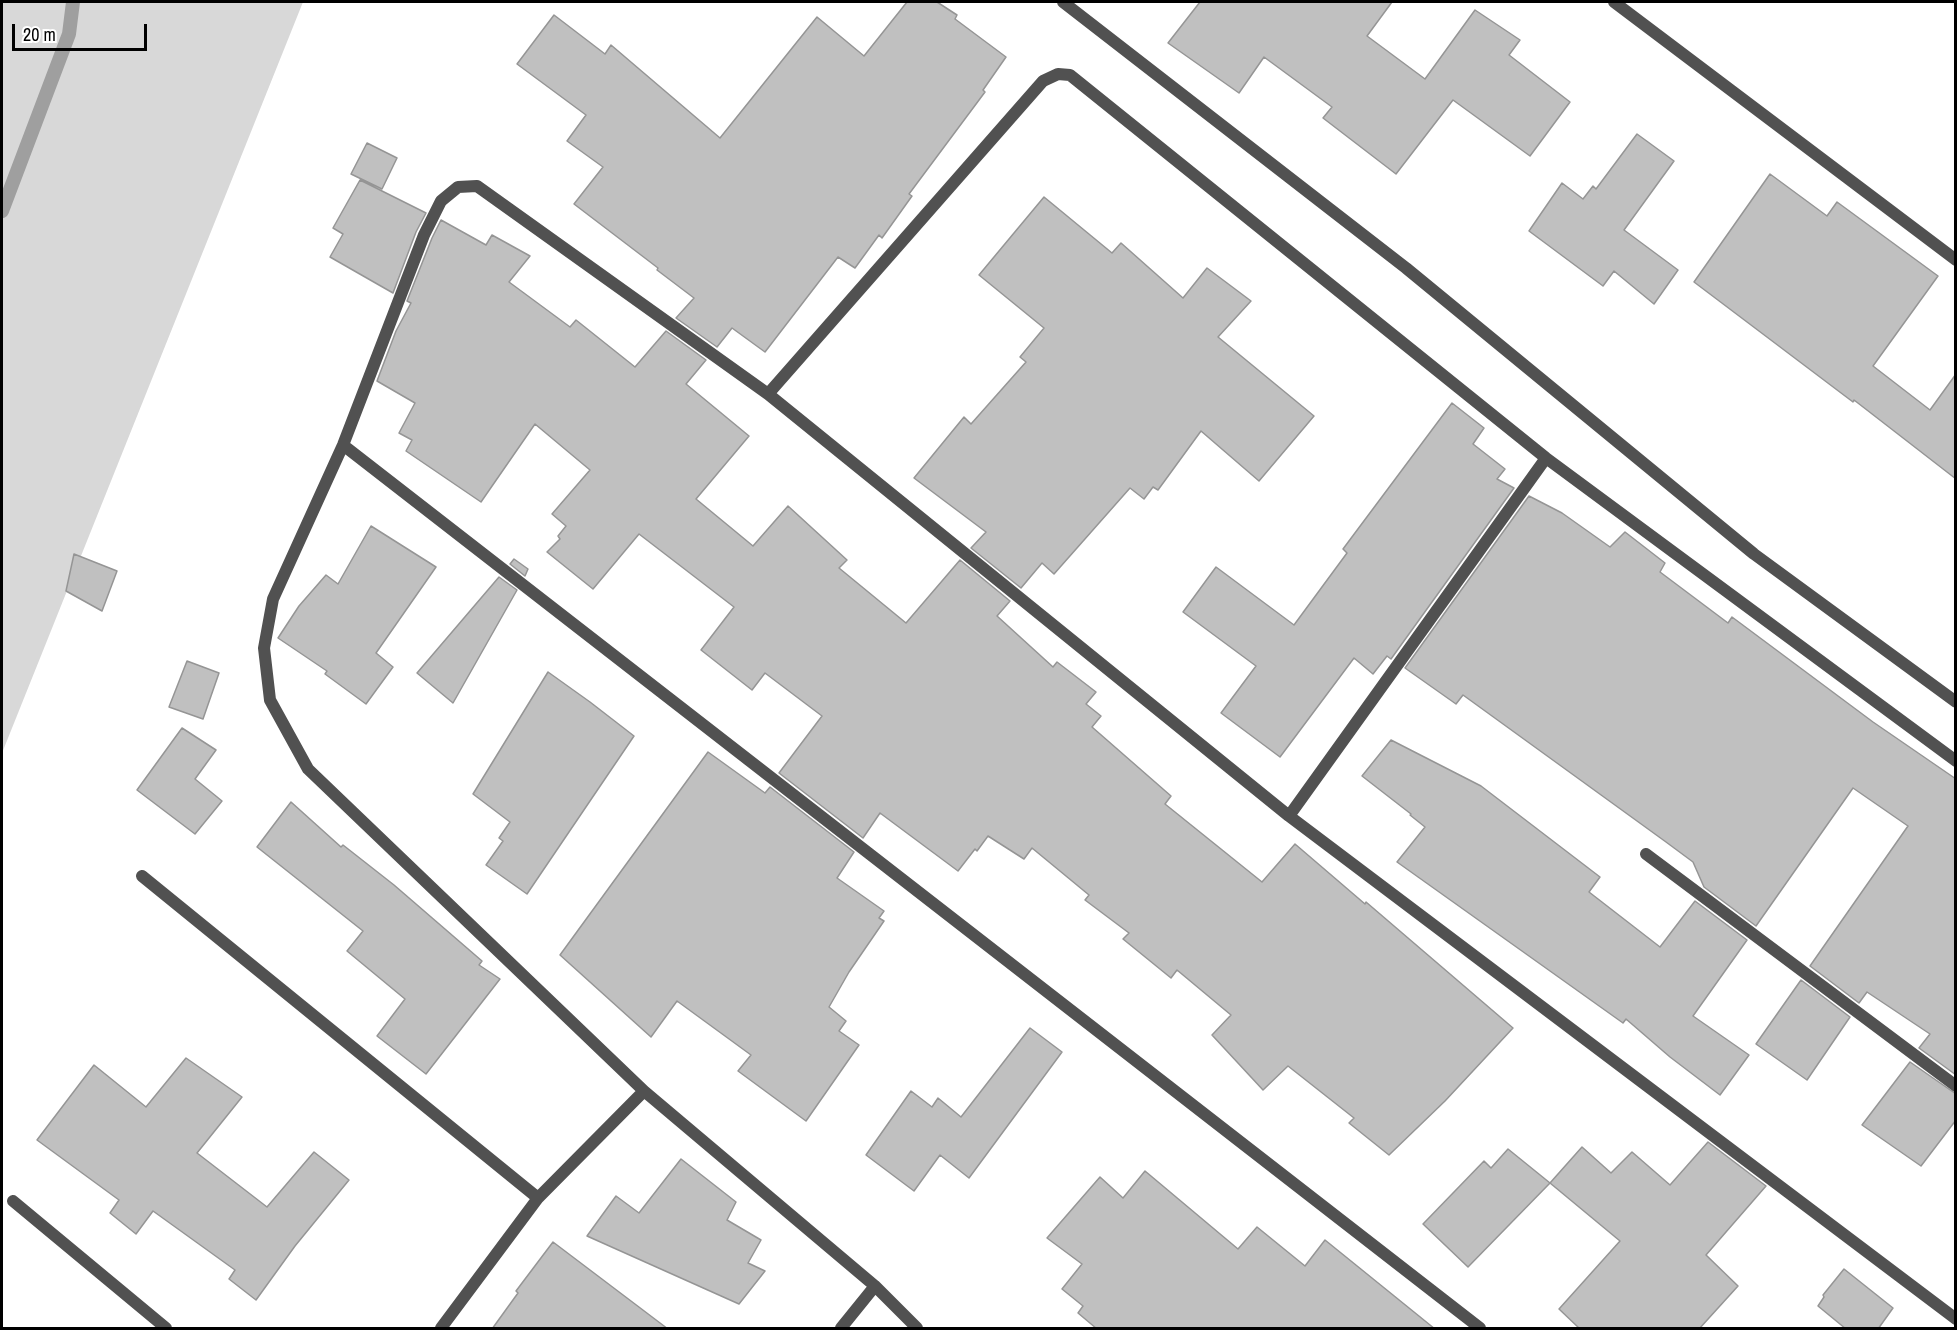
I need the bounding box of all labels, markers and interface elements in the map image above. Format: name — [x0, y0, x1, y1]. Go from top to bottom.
scale bar — [15, 12, 150, 50]
text: 20 m — [23, 22, 56, 47]

